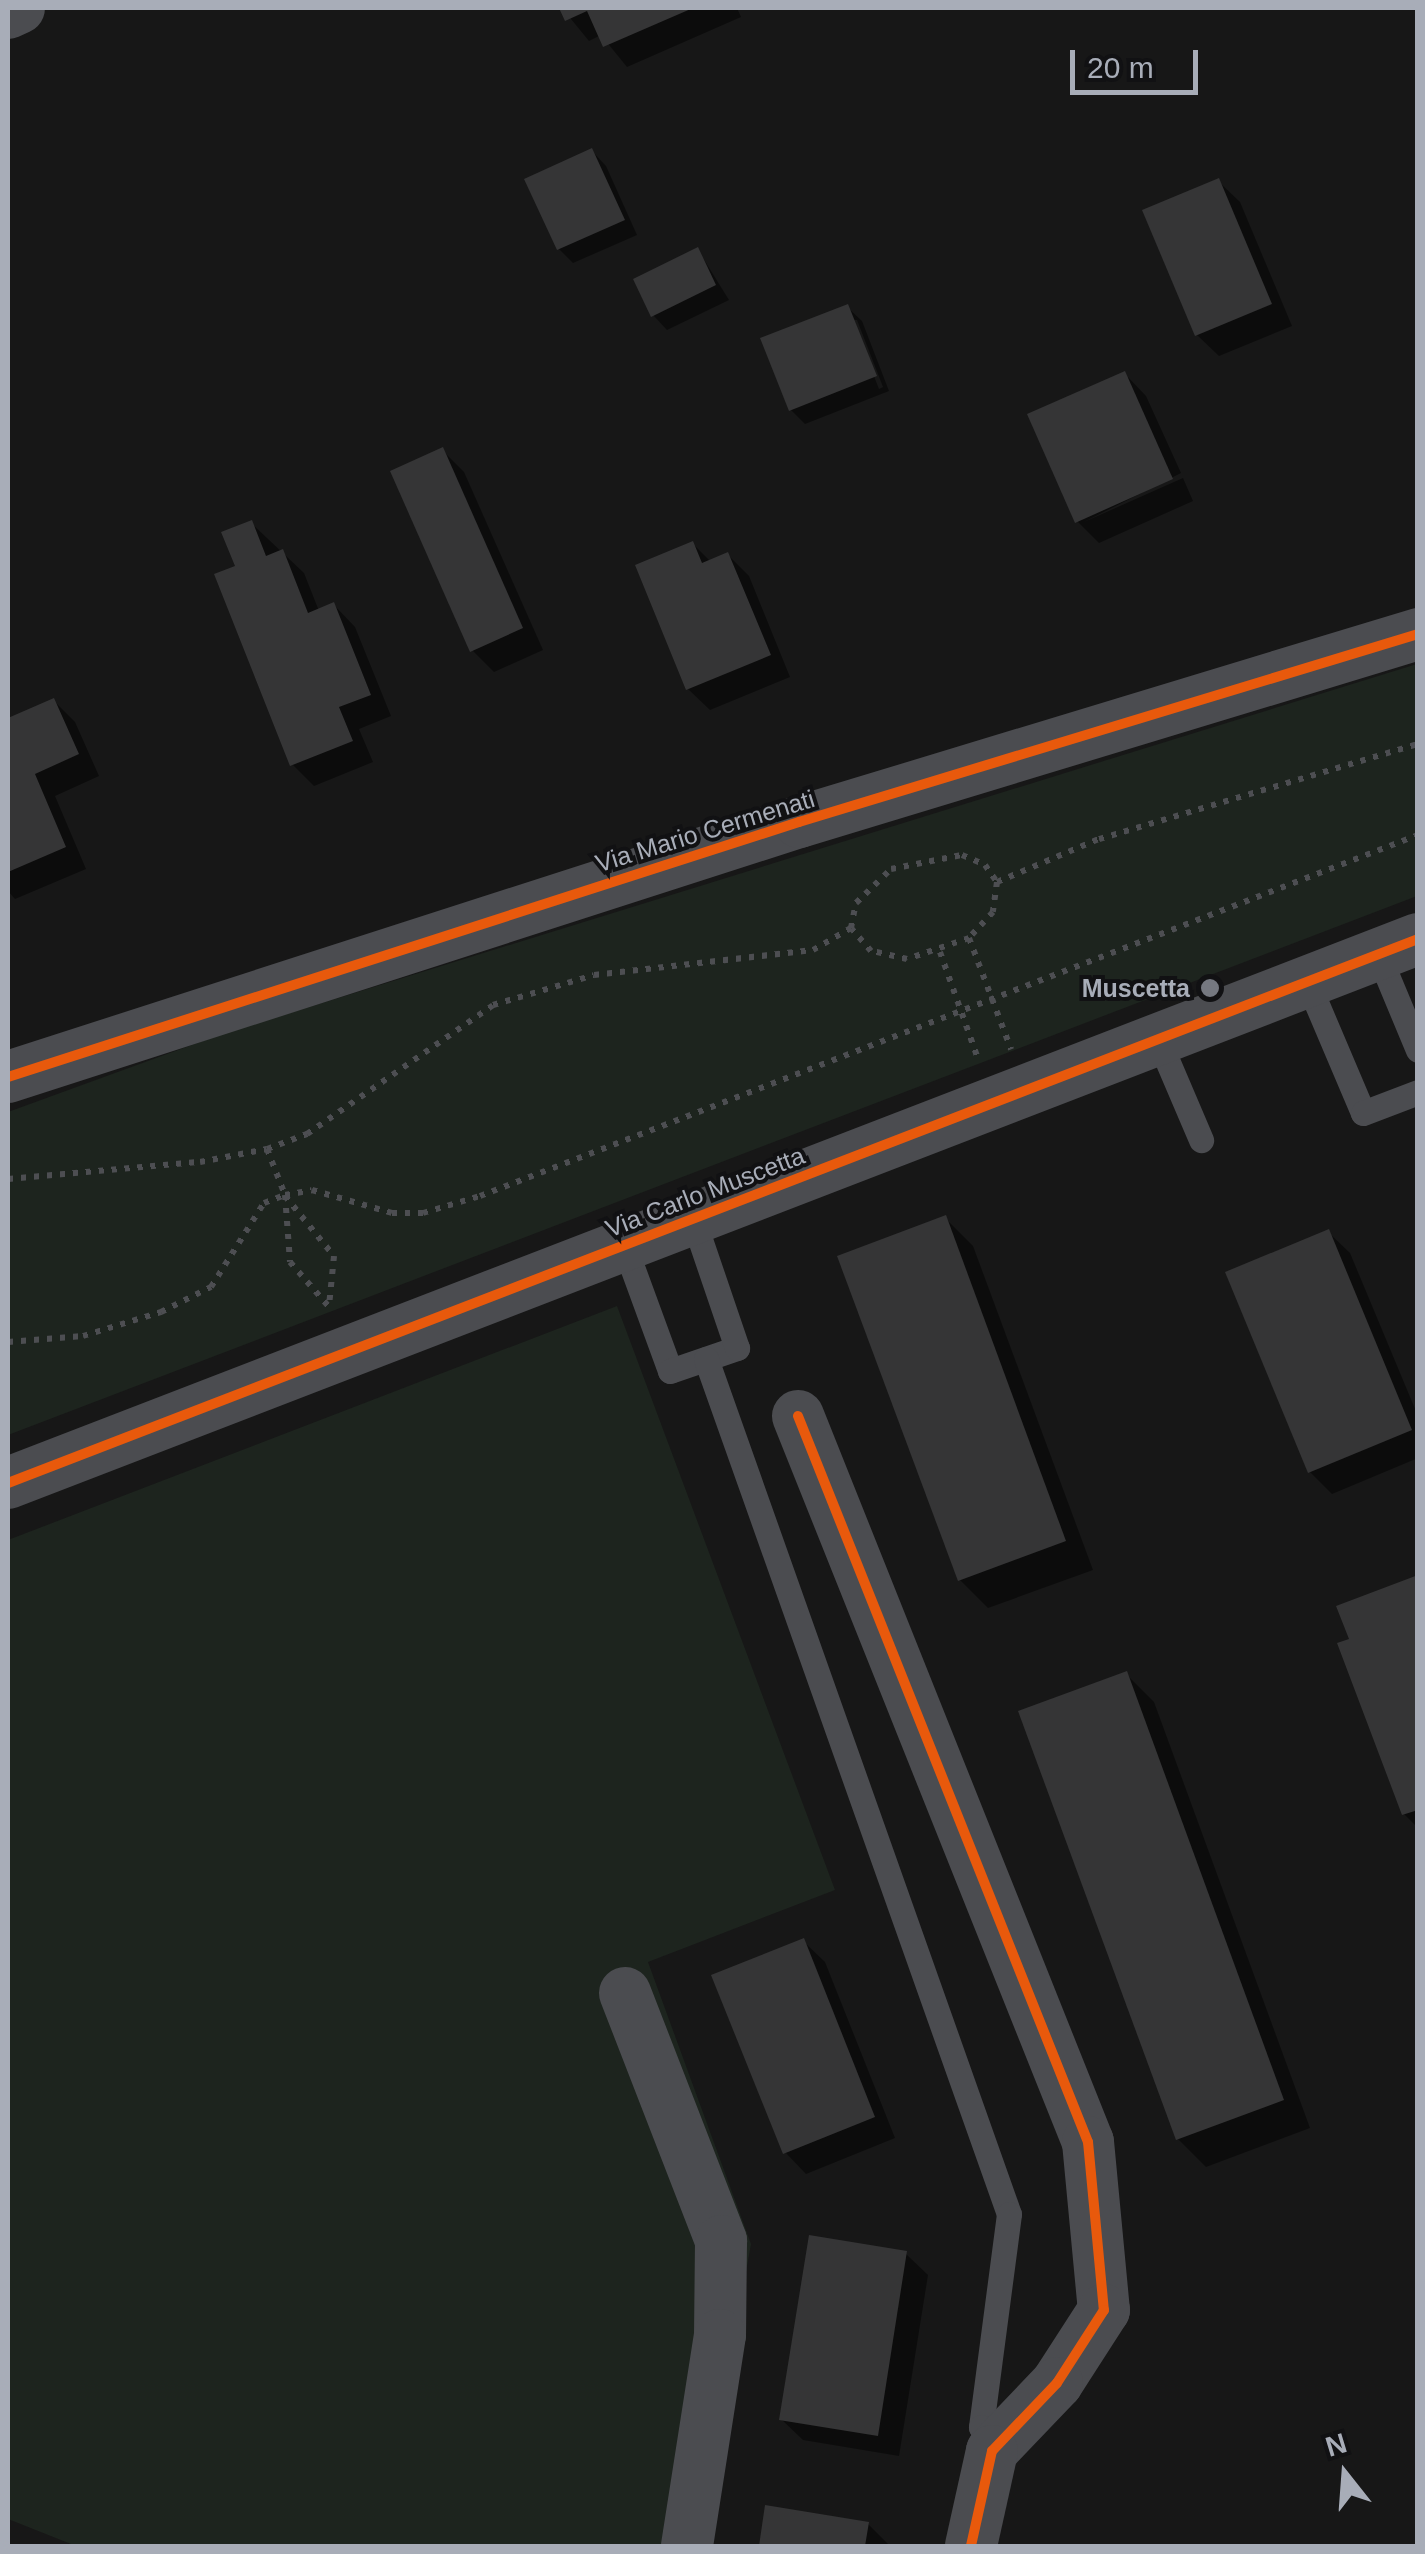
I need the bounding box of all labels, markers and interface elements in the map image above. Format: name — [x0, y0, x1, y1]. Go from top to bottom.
scale bar — [1075, 30, 1202, 92]
text: 20 m — [1087, 51, 1154, 84]
street label: Via Mario Cermenati — [592, 783, 818, 879]
place label: Muscetta — [1082, 973, 1190, 1003]
marker: Muscetta — [1199, 977, 1221, 999]
street label: Via Carlo Muscetta — [601, 1140, 809, 1244]
north arrow — [1295, 2424, 1395, 2524]
text: N — [1322, 2427, 1350, 2463]

